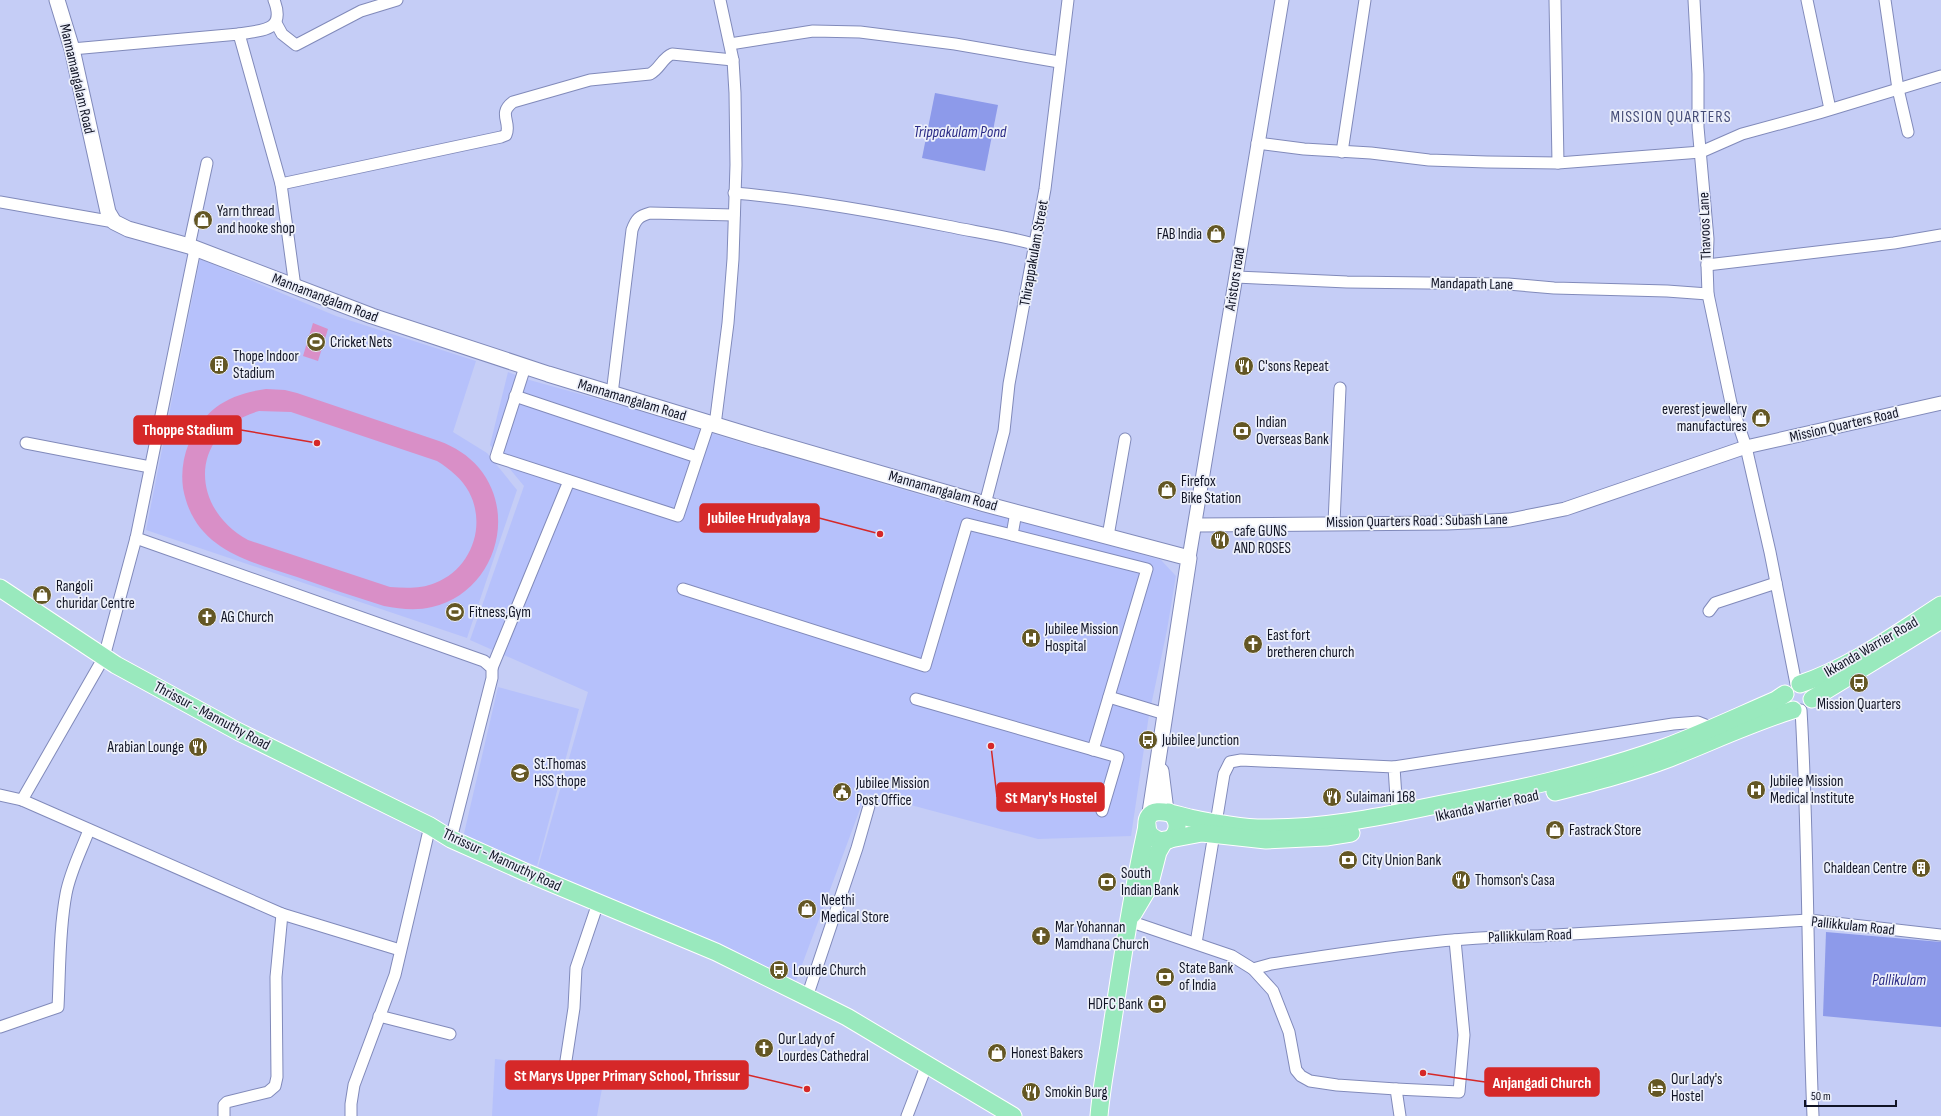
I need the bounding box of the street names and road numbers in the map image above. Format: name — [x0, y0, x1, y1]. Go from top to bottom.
street label: Mannamangalam Road — [55, 22, 99, 136]
street label: Thavoos Lane — [1694, 192, 1716, 260]
street label: Thirappakulam Street — [1015, 198, 1053, 308]
street label: Aristors road — [1220, 246, 1249, 313]
street label: Mannamangalam Road — [269, 269, 381, 327]
street label: Mandapath Lane — [1431, 274, 1513, 294]
street label: Mannamangalam Road — [576, 375, 688, 425]
street label: Mission Quarters Road — [1788, 403, 1900, 447]
street label: Mannamangalam Road — [886, 466, 1000, 516]
street label: Mission Quarters Road : Subash Lane — [1326, 510, 1508, 532]
street label: Ikkanda Warrier Road — [1821, 612, 1921, 682]
street label: Thrissur - Mannuthy Road — [151, 677, 273, 755]
street label: Ikkanda Warrier Road — [1433, 786, 1541, 826]
street label: Thrissur - Mannuthy Road — [440, 824, 564, 896]
street label: Pallikkulam Road — [1810, 912, 1896, 940]
street label: Pallikkulam Road — [1488, 925, 1572, 947]

